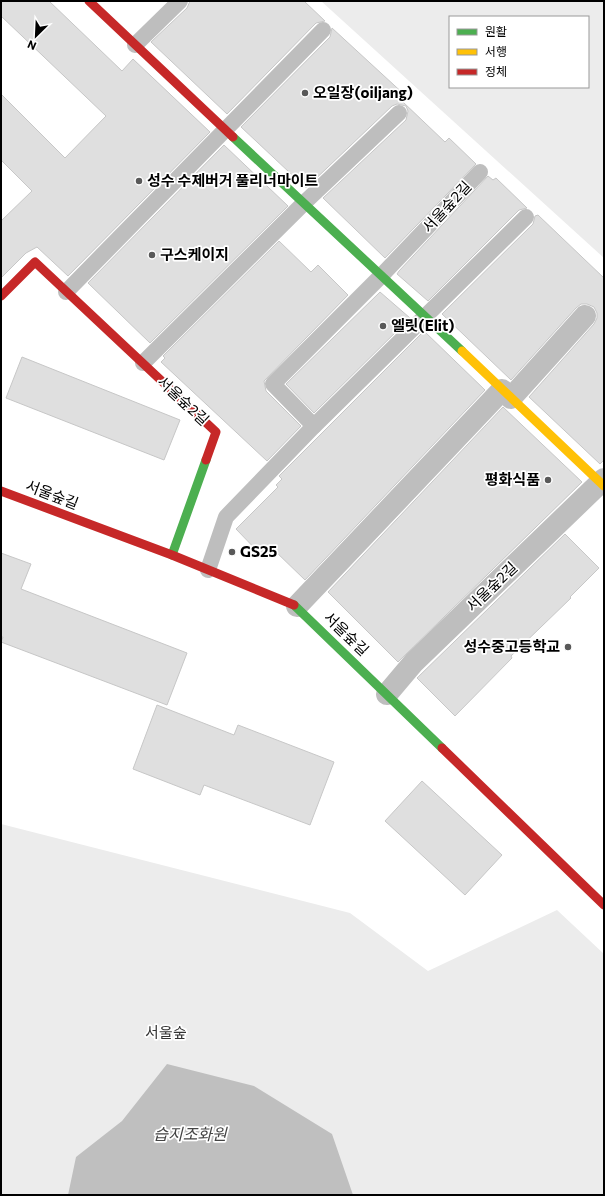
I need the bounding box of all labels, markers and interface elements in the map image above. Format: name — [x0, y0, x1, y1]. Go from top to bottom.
north arrow — [16, 16, 56, 56]
legend — [449, 16, 589, 88]
text: 원활 — [485, 24, 507, 38]
text: N — [25, 38, 38, 53]
text: 서행 — [485, 44, 507, 58]
text: 정체 — [485, 64, 507, 78]
place label: 오일장(oiljang) — [313, 83, 413, 101]
marker: 오일장(oiljang) — [300, 88, 310, 98]
place label: 성수 수제버거 풀리너마이트 — [147, 171, 319, 189]
marker: 성수 수제버거 풀리너마이트 — [134, 176, 144, 186]
street label: 서울숲2길 — [418, 177, 475, 236]
place label: 구스케이지 — [160, 245, 229, 263]
marker: 구스케이지 — [147, 250, 157, 260]
place label: 엘릿(Elit) — [391, 316, 455, 334]
marker: 엘릿(Elit) — [378, 321, 388, 331]
street label: 서울숲2길 — [154, 372, 213, 429]
place label: 평화식품 — [485, 470, 540, 488]
marker: 평화식품 — [543, 475, 553, 485]
street label: 서울숲길 — [23, 476, 81, 512]
place label: GS25 — [240, 542, 277, 560]
marker: GS25 — [227, 547, 237, 557]
street label: 서울숲2길 — [462, 558, 520, 615]
street label: 서울숲길 — [321, 608, 373, 659]
place label: 성수중고등학교 — [463, 637, 560, 655]
marker: 성수중고등학교 — [563, 642, 573, 652]
park label: 서울숲 — [145, 1023, 187, 1041]
water label: 습지조화원 — [153, 1124, 228, 1143]

